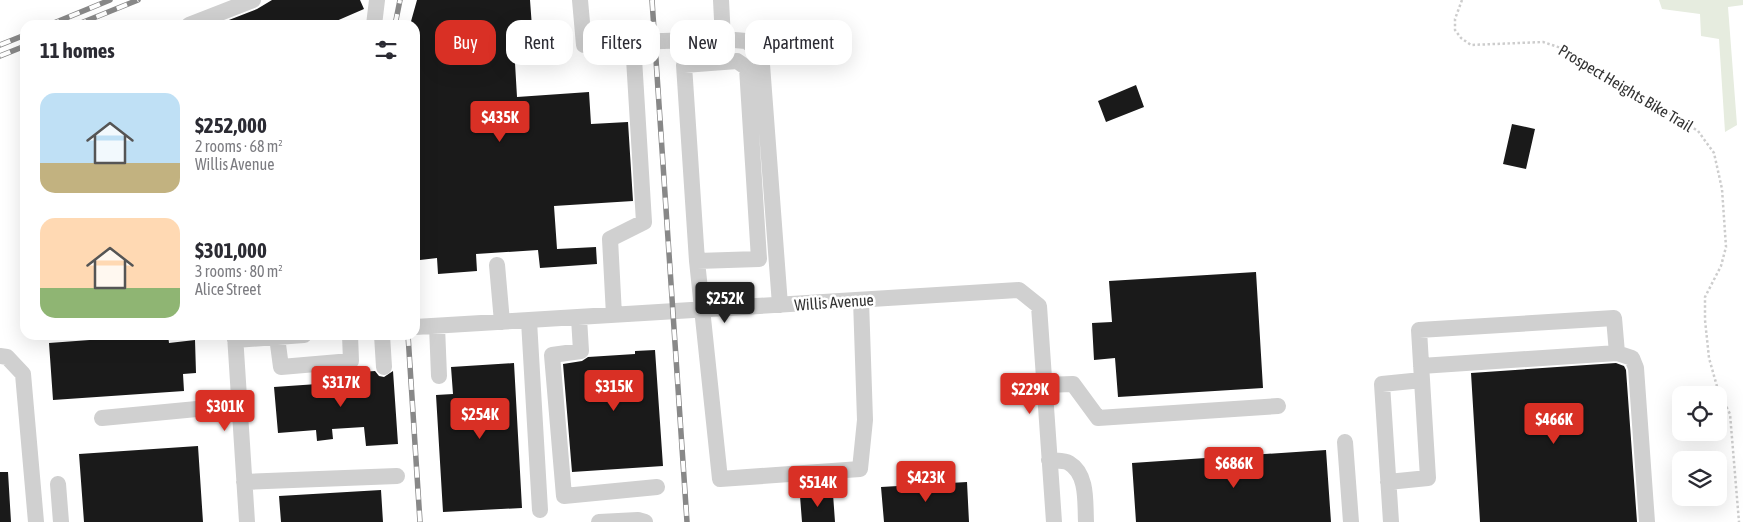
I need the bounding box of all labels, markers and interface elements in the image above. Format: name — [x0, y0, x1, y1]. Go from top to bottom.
chip: Buy — [435, 20, 496, 65]
chip: Rent — [506, 20, 573, 65]
chip: Filters — [583, 20, 660, 65]
chip: New — [670, 20, 735, 65]
chip: Apartment — [745, 20, 852, 65]
icon: filters — [372, 36, 400, 64]
text: 11 homes — [40, 38, 115, 62]
street label: Prospect Heights Bike Trail — [1555, 41, 1697, 137]
pin: $435K — [465, 100, 535, 143]
text: $435K — [481, 108, 519, 126]
icon: home — [80, 113, 140, 173]
text: $252,000 — [195, 113, 267, 137]
text: 2 rooms · 68 m² — [195, 137, 283, 155]
text: Willis Avenue — [195, 155, 275, 173]
icon: home — [80, 238, 140, 298]
text: $301,000 — [195, 238, 267, 262]
text: 3 rooms · 80 m² — [195, 262, 283, 280]
text: Alice Street — [195, 280, 261, 298]
pin: $252K — [690, 282, 760, 324]
text: $252K — [706, 289, 744, 307]
street label: Willis Avenue — [794, 290, 874, 314]
pin: $317K — [306, 366, 376, 408]
pin: $315K — [579, 370, 649, 412]
pin: $229K — [995, 372, 1065, 415]
text: $317K — [322, 373, 360, 391]
text: $315K — [595, 377, 633, 395]
text: $229K — [1011, 380, 1049, 398]
map controls — [1672, 386, 1727, 506]
button: locate — [1672, 386, 1727, 441]
pin: $301K — [190, 390, 260, 432]
text: $301K — [206, 397, 244, 415]
pin: $254K — [445, 398, 515, 440]
pin: $466K — [1519, 402, 1589, 445]
text: $254K — [461, 405, 499, 423]
text: $466K — [1535, 410, 1573, 428]
pin: $686K — [1199, 446, 1269, 489]
button: layers — [1672, 451, 1727, 506]
text: $686K — [1215, 454, 1253, 472]
pin: $423K — [891, 460, 961, 503]
pin: $514K — [783, 466, 853, 508]
text: $423K — [907, 468, 945, 486]
text: $514K — [799, 473, 837, 491]

